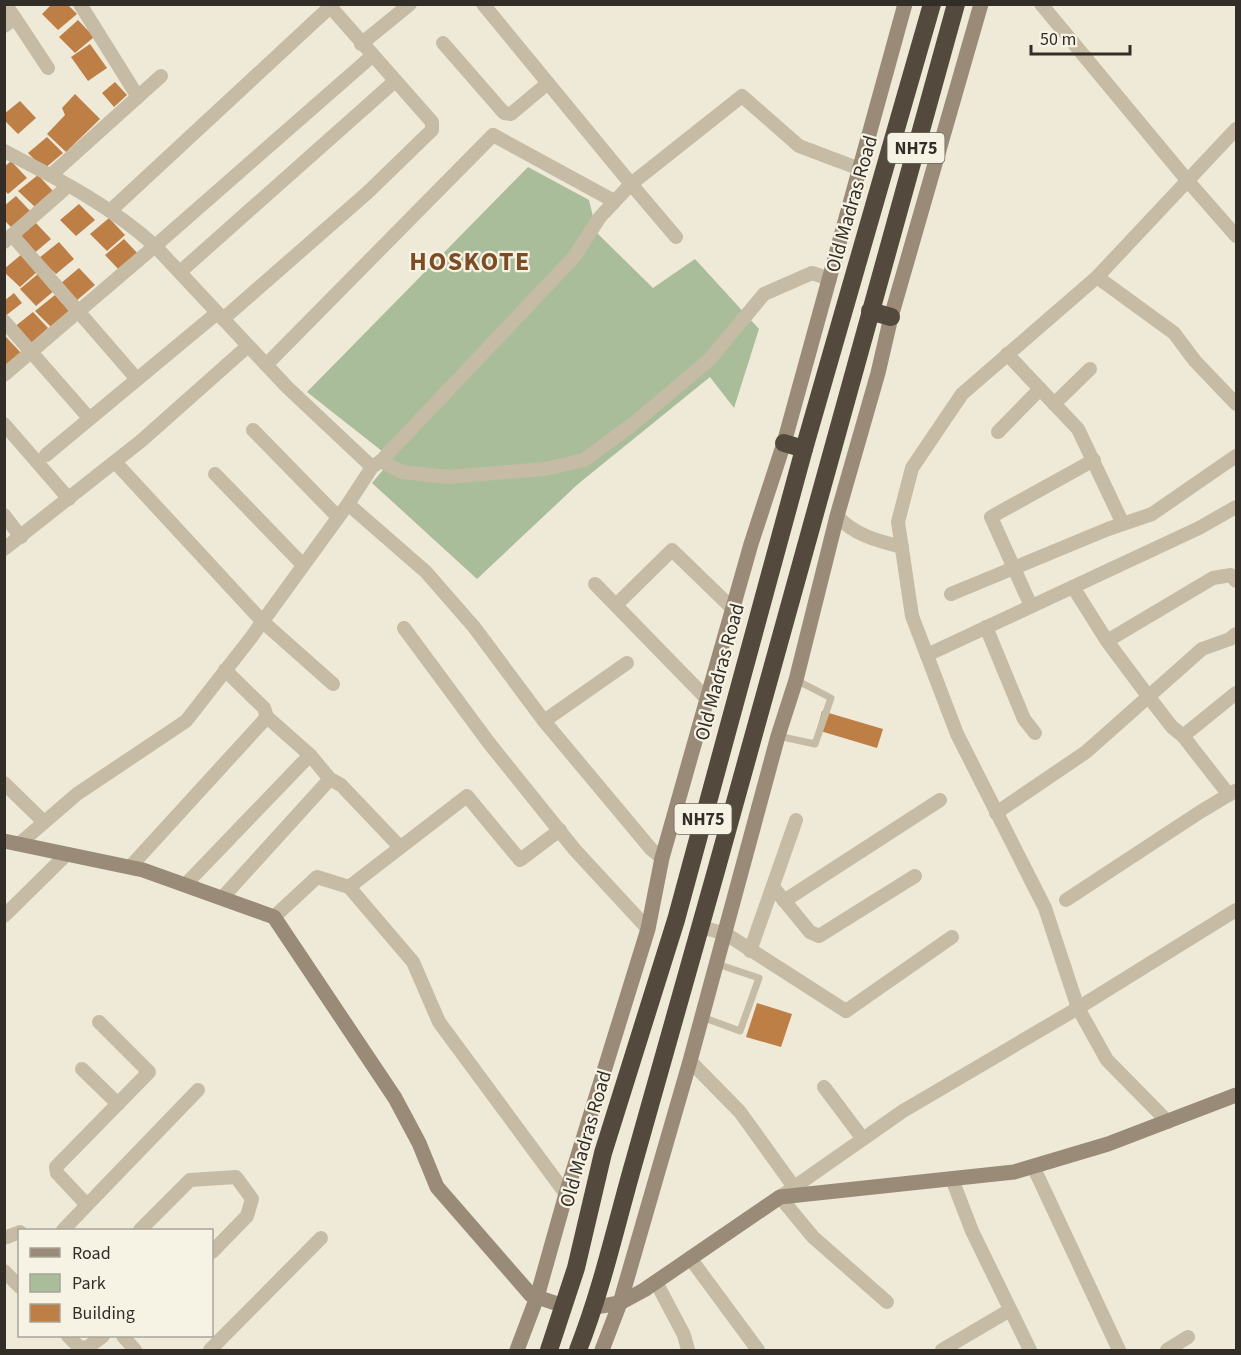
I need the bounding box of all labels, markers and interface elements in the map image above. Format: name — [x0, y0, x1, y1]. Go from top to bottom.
scale bar — [1031, 18, 1130, 56]
text: 50 m — [1040, 27, 1076, 52]
street label: Old Madras Road — [819, 132, 885, 276]
road number: NH75 — [888, 133, 944, 163]
district label: HOSKOTE — [409, 243, 531, 280]
street label: Old Madras Road — [688, 600, 752, 744]
road number: NH75 — [674, 804, 732, 834]
street label: Old Madras Road — [553, 1067, 619, 1211]
legend — [18, 1229, 213, 1337]
text: Road — [72, 1241, 111, 1266]
text: Park — [72, 1271, 106, 1296]
text: Building — [72, 1301, 135, 1326]

